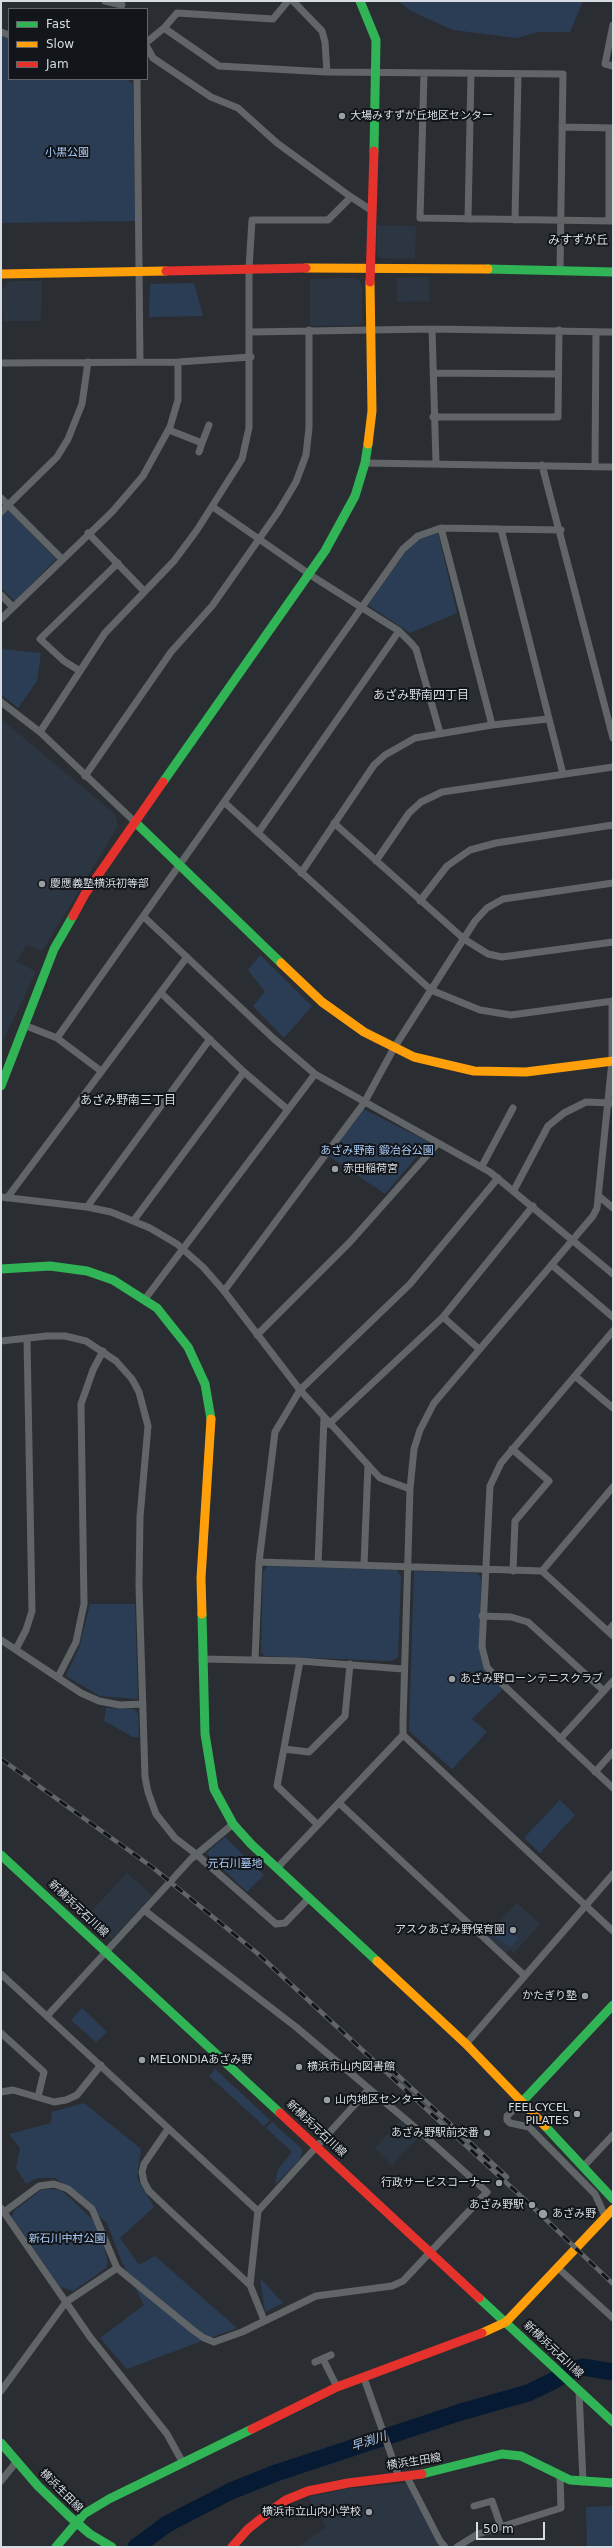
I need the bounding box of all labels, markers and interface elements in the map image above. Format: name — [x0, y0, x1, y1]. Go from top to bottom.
legend — [8, 8, 148, 80]
text: Fast — [46, 17, 70, 31]
text: Slow — [46, 37, 74, 51]
text: Jam — [46, 57, 69, 71]
place label: 大場みすずが丘地区センター — [350, 109, 493, 123]
marker: 大場みすずが丘地区センター — [337, 111, 347, 121]
park label: 小黒公園 — [45, 146, 89, 160]
district label: みすずが丘 — [548, 234, 608, 248]
district label: あざみ野南四丁目 — [373, 689, 469, 703]
place label: 慶應義塾横浜初等部 — [50, 877, 149, 891]
marker: 慶應義塾横浜初等部 — [37, 879, 47, 889]
district label: あざみ野南三丁目 — [80, 1094, 176, 1108]
park label: あざみ野南 鍛冶谷公園 — [320, 1144, 434, 1158]
place label: 赤田稲荷宮 — [343, 1162, 398, 1176]
marker: 赤田稲荷宮 — [330, 1164, 340, 1174]
place label: あざみ野ローンテニスクラブ — [460, 1672, 603, 1686]
marker: あざみ野ローンテニスクラブ — [447, 1674, 457, 1684]
park label: 元石川墓地 — [208, 1857, 262, 1871]
street label: 新横浜元石川線 — [45, 1878, 111, 1940]
place label: アスクあざみ野保育園 — [395, 1923, 505, 1937]
marker: アスクあざみ野保育園 — [508, 1925, 518, 1935]
place label: かたぎり塾 — [522, 1989, 577, 2003]
marker: かたぎり塾 — [580, 1991, 590, 2001]
place label: MELONDIAあざみ野 — [150, 2053, 252, 2067]
marker: MELONDIAあざみ野 — [137, 2055, 147, 2065]
place label: 横浜市山内図書館 — [307, 2060, 395, 2074]
marker: 横浜市山内図書館 — [294, 2062, 304, 2072]
place label: 山内地区センター — [335, 2093, 423, 2107]
marker: 山内地区センター — [322, 2095, 332, 2105]
street label: 新横浜元石川線 — [283, 2098, 349, 2160]
place label: FEELCYCEL PILATES — [508, 2101, 569, 2127]
marker: FEELCYCEL PILATES — [572, 2109, 582, 2119]
place label: あざみ野駅前交番 — [391, 2126, 479, 2140]
marker: あざみ野駅前交番 — [482, 2128, 492, 2138]
place label: 行政サービスコーナー — [381, 2176, 491, 2190]
marker: 行政サービスコーナー — [494, 2178, 504, 2188]
place label: あざみ野駅 — [469, 2198, 524, 2212]
marker: あざみ野駅 — [527, 2200, 537, 2210]
place label: あざみ野 — [552, 2207, 596, 2221]
marker: あざみ野 — [537, 2208, 549, 2220]
park label: 新石川中村公園 — [29, 2232, 105, 2246]
street label: 新横浜元石川線 — [520, 2319, 586, 2381]
water label: 早渕川 — [350, 2430, 388, 2454]
street label: 横浜生田線 — [386, 2451, 442, 2473]
street label: 横浜生田線 — [37, 2467, 85, 2515]
place label: 横浜市立山内小学校 — [262, 2505, 361, 2519]
marker: 横浜市立山内小学校 — [364, 2507, 374, 2517]
scale bar — [478, 2514, 547, 2540]
text: 50 m — [483, 2522, 514, 2536]

